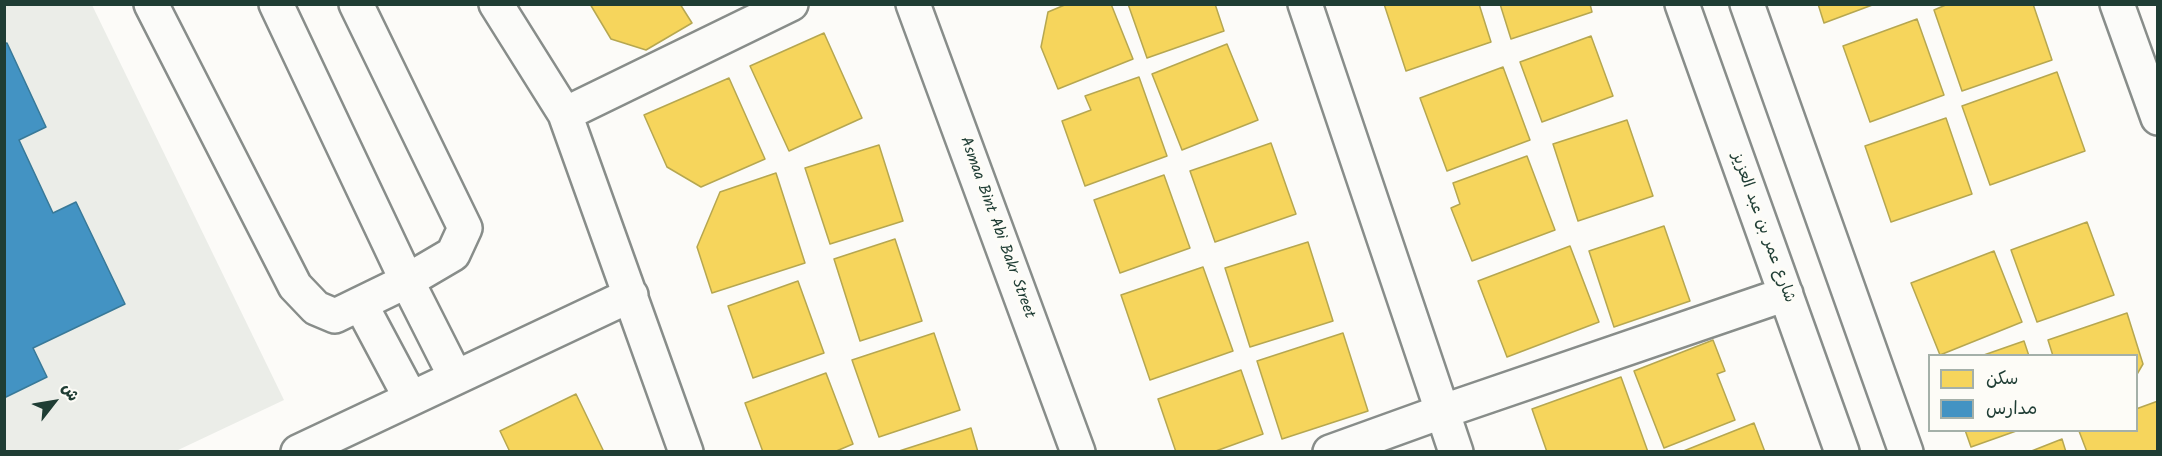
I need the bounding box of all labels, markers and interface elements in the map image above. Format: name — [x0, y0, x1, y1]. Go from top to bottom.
street label: Asmaa Bint Abi Bakr Street — [954, 135, 1038, 321]
street label: شارع عمر بن عبد العزيز — [1726, 150, 1798, 306]
legend — [1928, 354, 2138, 432]
text: سكن — [1986, 365, 2018, 394]
north arrow — [24, 372, 84, 432]
text: ش — [55, 378, 85, 406]
text: مدارس — [1986, 395, 2037, 424]

